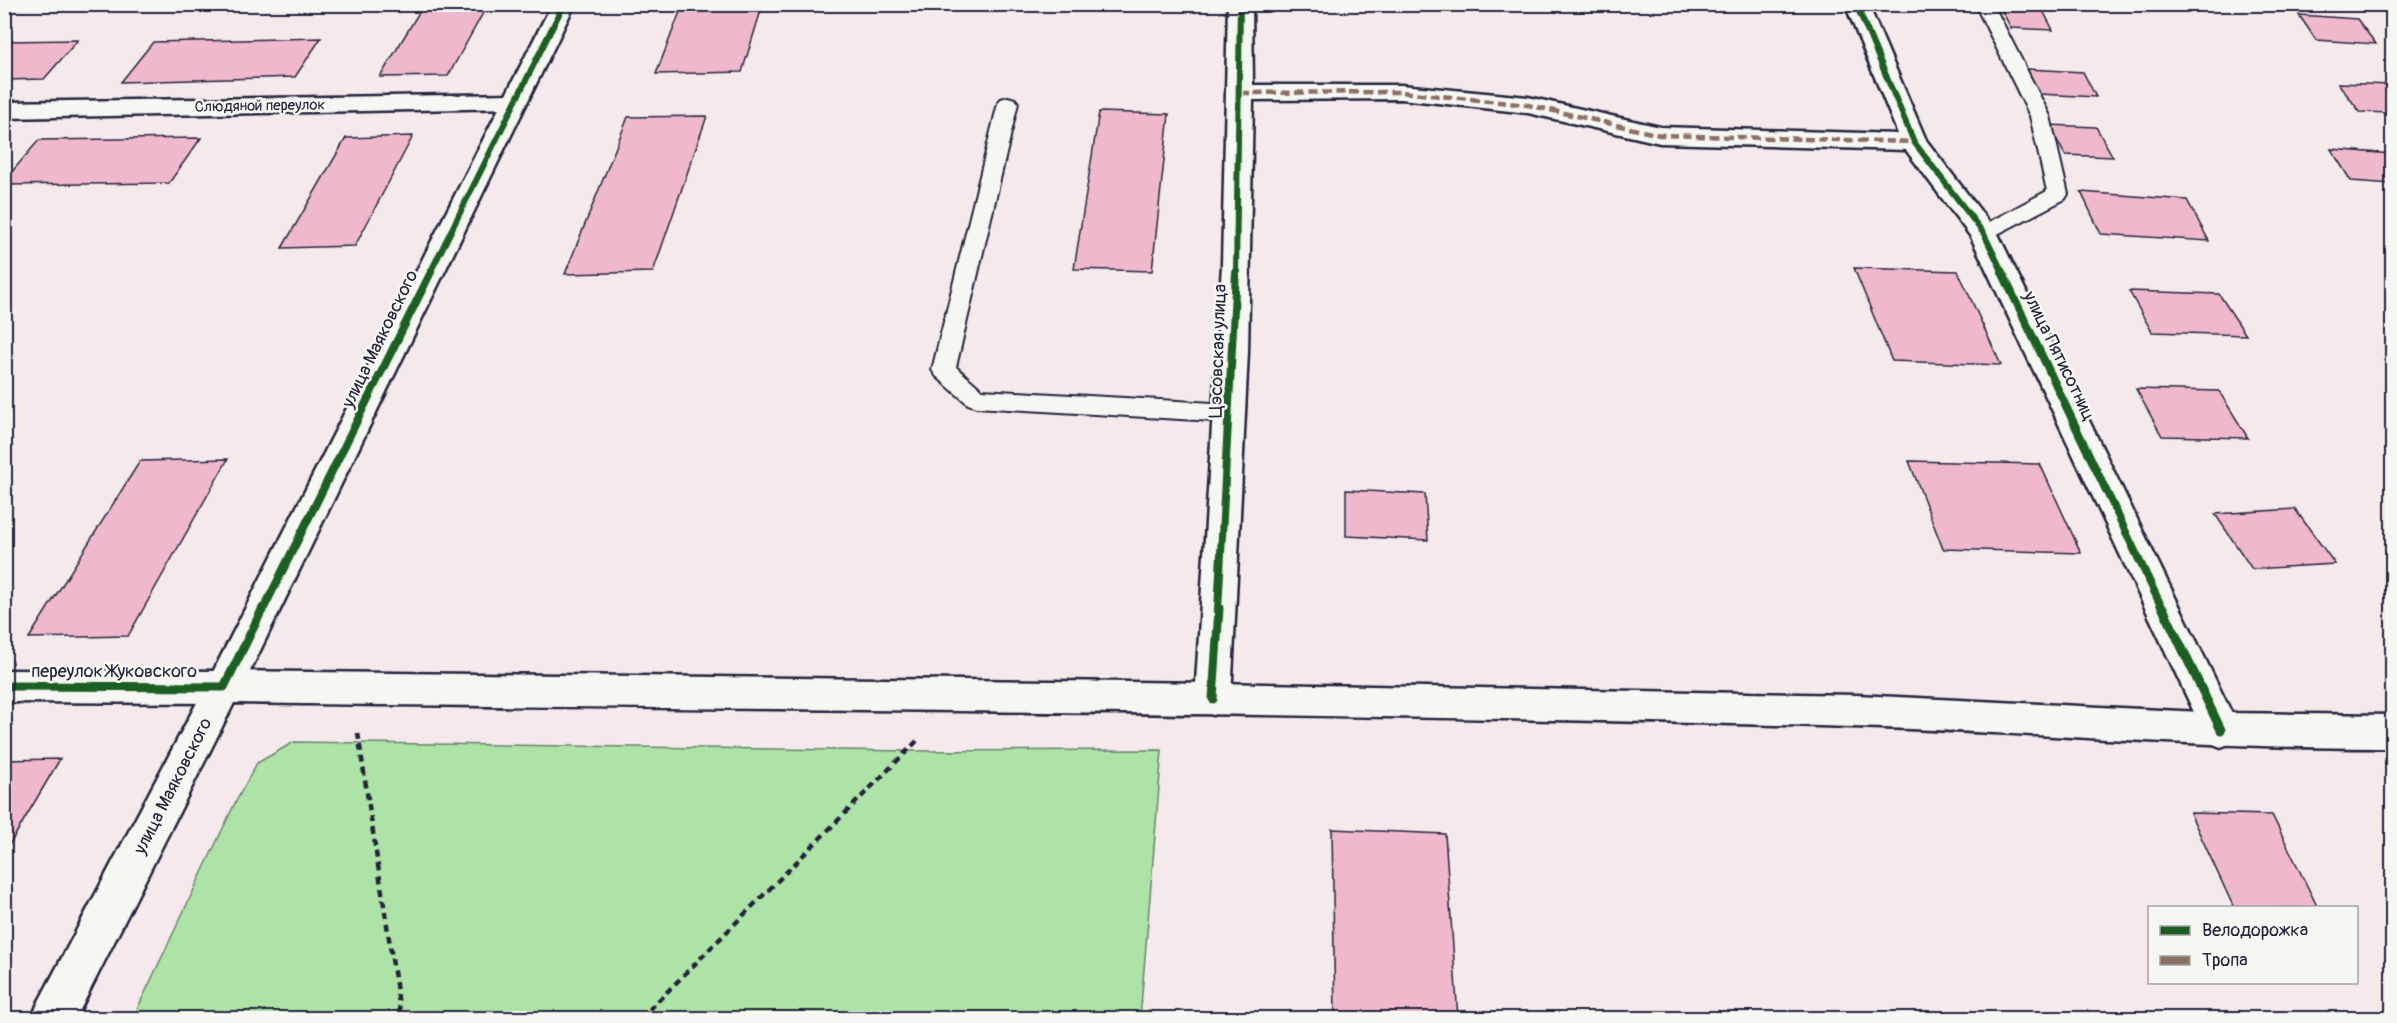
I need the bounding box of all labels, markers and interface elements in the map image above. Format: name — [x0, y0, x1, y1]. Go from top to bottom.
street label: Слюдяной переулок — [195, 95, 326, 117]
street label: улица Маяковского — [336, 266, 423, 412]
street label: Цэсовская улица — [1204, 284, 1232, 418]
street label: улица Пятисотниц — [2017, 287, 2100, 424]
street label: переулок Жуковского — [31, 660, 197, 683]
street label: улица Маяковского — [128, 714, 217, 859]
legend — [2148, 906, 2358, 984]
text: Велодорожка — [2202, 919, 2308, 942]
text: Тропа — [2202, 949, 2248, 972]

